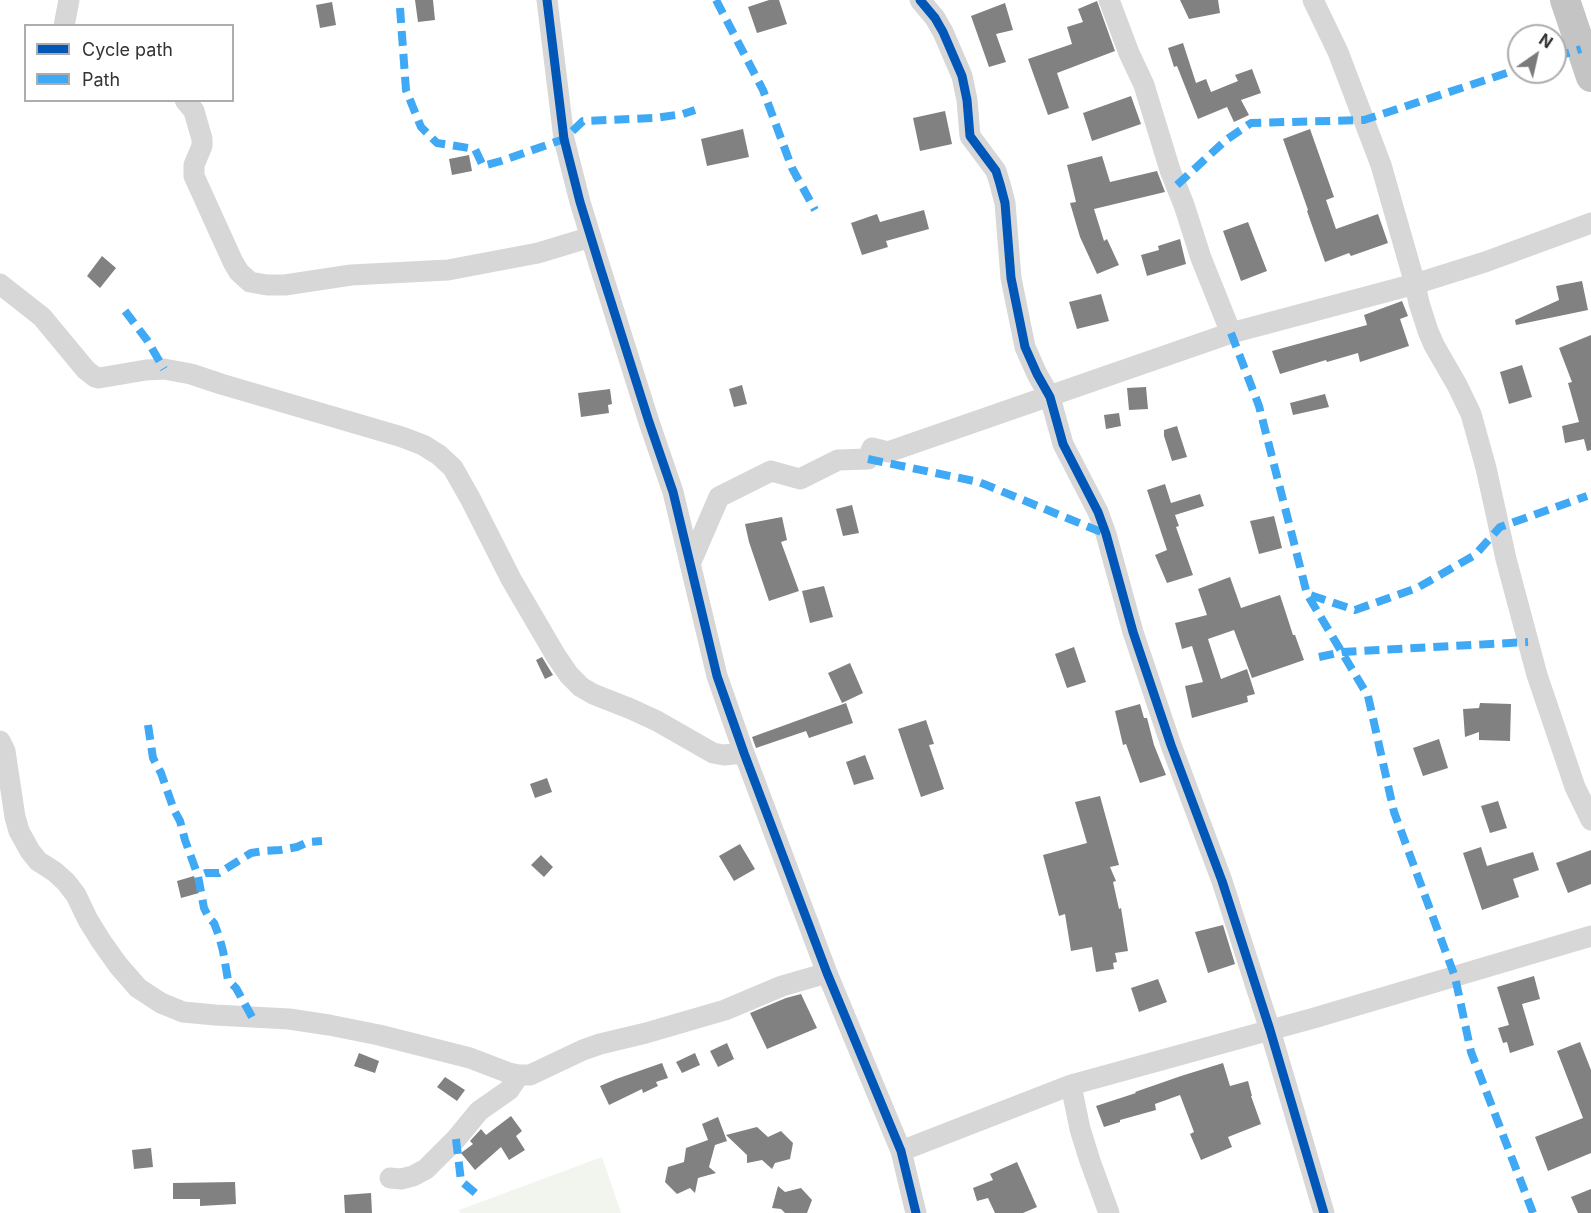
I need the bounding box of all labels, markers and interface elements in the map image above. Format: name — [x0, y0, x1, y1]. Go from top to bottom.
legend — [24, 24, 234, 102]
north arrow — [1507, 24, 1567, 84]
text: N — [1535, 29, 1557, 52]
text: Cycle path — [82, 39, 173, 60]
text: Path — [82, 69, 120, 90]

